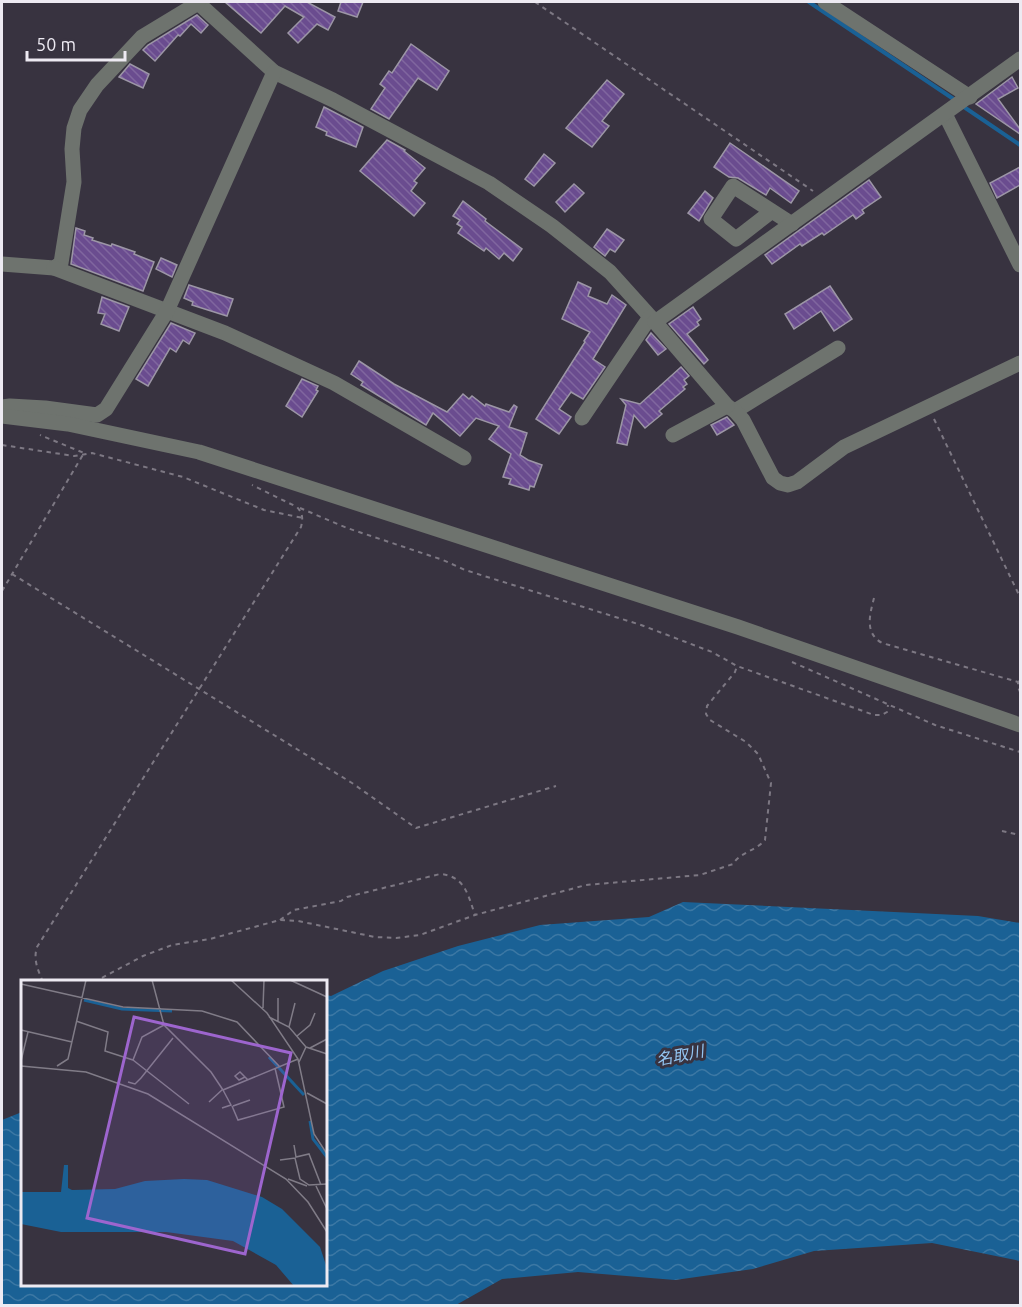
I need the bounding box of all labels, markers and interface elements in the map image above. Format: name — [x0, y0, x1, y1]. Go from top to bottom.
scale bar — [27, 24, 124, 62]
text: 50 m — [36, 34, 76, 54]
inset map — [21, 980, 327, 1286]
water label: 名取川 — [655, 1041, 707, 1068]

